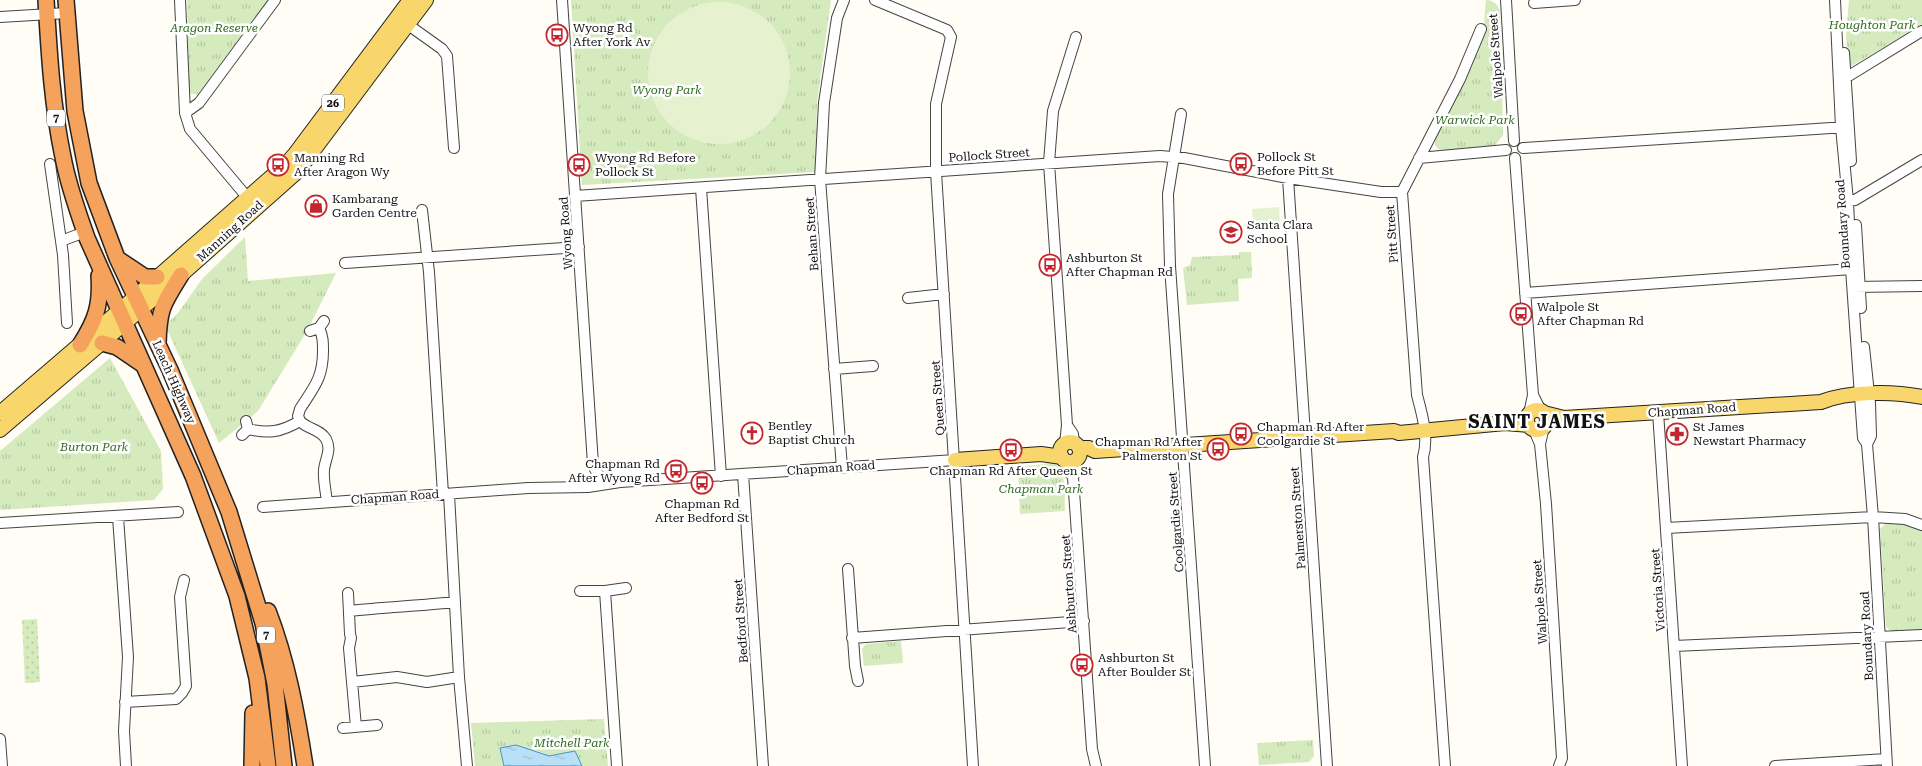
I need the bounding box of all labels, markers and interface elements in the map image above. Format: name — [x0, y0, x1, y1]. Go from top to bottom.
street label: Walpole Street — [1486, 13, 1506, 99]
park label: Houghton Park — [1828, 18, 1916, 32]
park label: Aragon Reserve — [169, 21, 258, 35]
place label: Wyong Rd After York Av — [573, 21, 651, 49]
bus stop icon: Wyong Rd After York Av — [545, 23, 569, 47]
park label: Wyong Park — [633, 83, 702, 97]
road number: 26 — [322, 95, 344, 112]
road number: 7 — [47, 110, 65, 126]
park label: Warwick Park — [1435, 113, 1515, 127]
street label: Pollock Street — [948, 145, 1031, 165]
place label: Pollock St Before Pitt St — [1257, 150, 1334, 178]
place label: Manning Rd After Aragon Wy — [294, 151, 391, 179]
place label: Wyong Rd Before Pollock St — [595, 151, 696, 179]
bus stop icon: Pollock St Before Pitt St — [1229, 152, 1253, 176]
bus stop icon: Manning Rd After Aragon Wy — [266, 153, 290, 177]
bus stop icon: Wyong Rd Before Pollock St — [567, 153, 591, 177]
street label: Boundary Road — [1833, 178, 1853, 269]
place label: Kambarang Garden Centre — [332, 192, 417, 220]
shop icon: Kambarang Garden Centre — [304, 194, 328, 218]
street label: Wyong Road — [556, 196, 576, 270]
street label: Behan Street — [802, 196, 822, 271]
street label: Manning Road — [194, 197, 266, 264]
street label: Pitt Street — [1383, 204, 1401, 263]
place label: Santa Clara School — [1247, 218, 1313, 246]
school or university icon: Santa Clara School — [1219, 220, 1243, 244]
place label: Ashburton St After Chapman Rd — [1066, 251, 1173, 279]
bus stop icon: Ashburton St After Chapman Rd — [1038, 253, 1062, 277]
place label: Walpole St After Chapman Rd — [1537, 300, 1644, 328]
bus stop icon: Walpole St After Chapman Rd — [1509, 302, 1533, 326]
street label: Leach Highway — [149, 338, 199, 426]
street label: Queen Street — [928, 359, 948, 436]
street label: Chapman Road — [1647, 400, 1737, 420]
district label: SAINT JAMES — [1468, 411, 1606, 432]
place label: Bentley Baptist Church — [768, 419, 855, 447]
place label: Chapman Rd After Coolgardie St — [1257, 420, 1364, 448]
place label: St James Newstart Pharmacy — [1693, 420, 1807, 448]
church icon: Bentley Baptist Church — [740, 421, 764, 445]
bus stop icon: Chapman Rd After Coolgardie St — [1229, 422, 1253, 446]
pharmacy icon: St James Newstart Pharmacy — [1665, 422, 1689, 446]
place label: Chapman Rd After Palmerston St — [1095, 435, 1203, 463]
bus stop icon: Chapman Rd After Palmerston St — [1206, 437, 1230, 461]
bus stop icon: Chapman Rd After Queen St — [999, 438, 1023, 462]
park label: Burton Park — [59, 440, 129, 454]
place label: Chapman Rd After Wyong Rd — [568, 457, 660, 485]
street label: Chapman Road — [786, 458, 876, 478]
bus stop icon: Chapman Rd After Wyong Rd — [664, 459, 688, 483]
place label: Chapman Rd After Queen St — [930, 464, 1093, 478]
street label: Palmerston Street — [1287, 466, 1309, 570]
bus stop icon: Chapman Rd After Bedford St — [690, 471, 714, 495]
street label: Coolgardie Street — [1165, 471, 1186, 573]
park label: Chapman Park — [999, 482, 1084, 496]
street label: Chapman Road — [350, 487, 440, 507]
place label: Chapman Rd After Bedford St — [655, 497, 750, 525]
street label: Ashburton Street — [1059, 534, 1079, 634]
street label: Victoria Street — [1648, 547, 1668, 632]
street label: Walpole Street — [1530, 559, 1550, 645]
street label: Bedford Street — [731, 578, 751, 664]
street label: Boundary Road — [1858, 591, 1876, 681]
road number: 7 — [257, 626, 275, 644]
place label: Ashburton St After Boulder St — [1098, 651, 1192, 679]
bus stop icon: Ashburton St After Boulder St — [1070, 653, 1094, 677]
park label: Mitchell Park — [533, 736, 610, 750]

